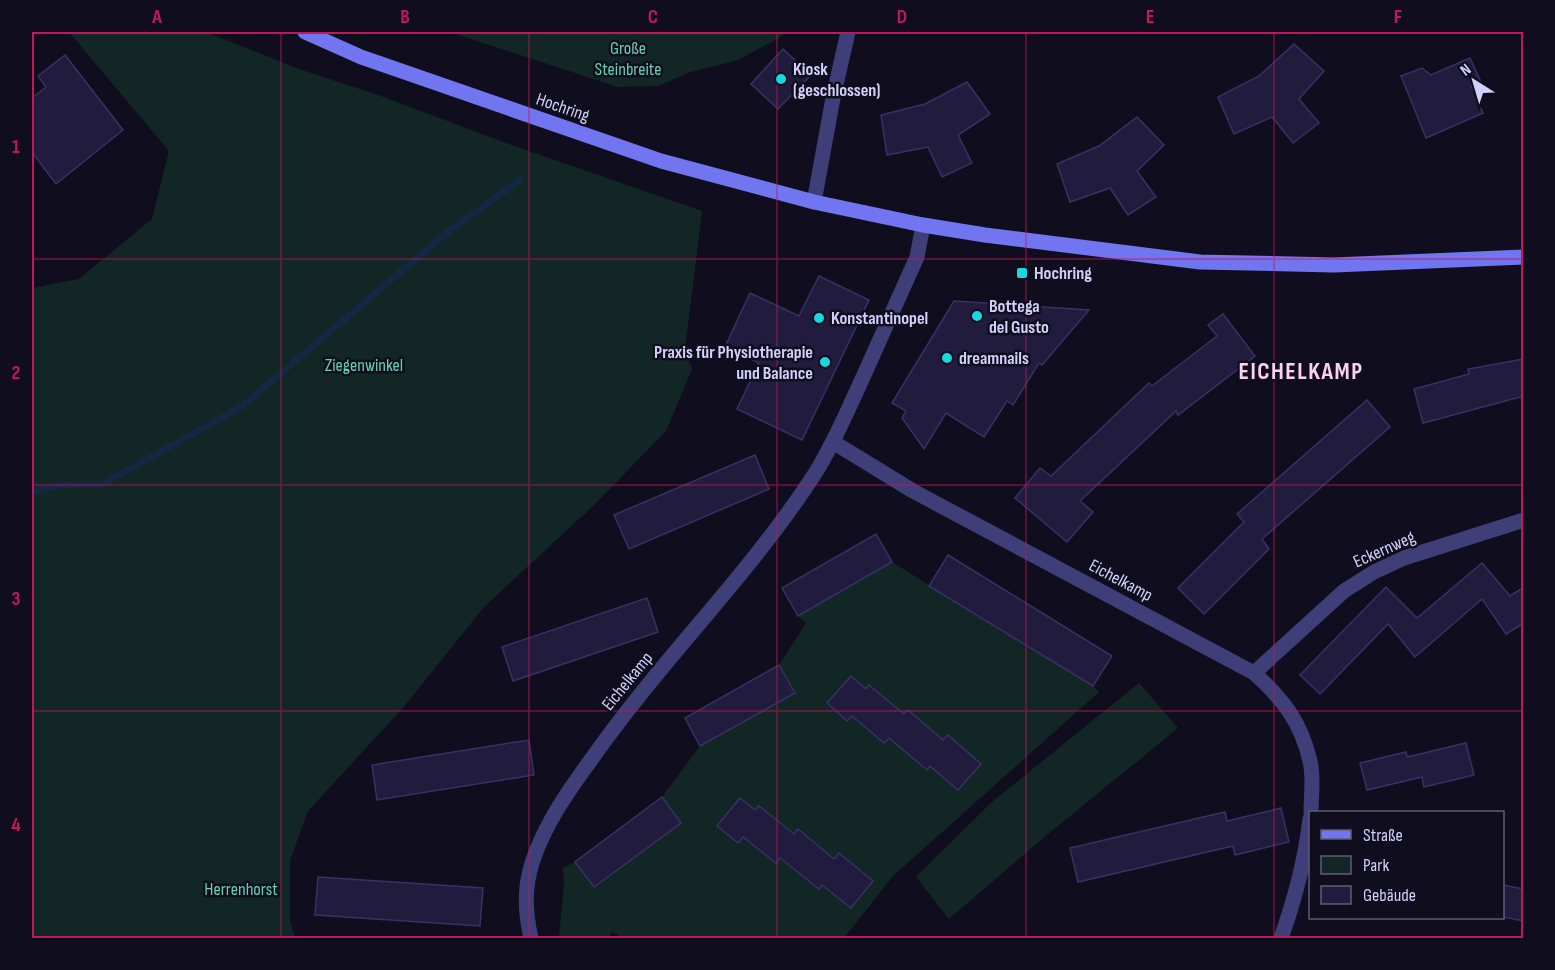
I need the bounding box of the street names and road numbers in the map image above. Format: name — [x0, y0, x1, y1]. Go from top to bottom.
street label: Hochring — [533, 89, 592, 126]
street label: Eckernweg — [1350, 527, 1418, 572]
street label: Eichelkamp — [1085, 555, 1156, 606]
street label: Eichelkamp — [597, 648, 657, 715]

